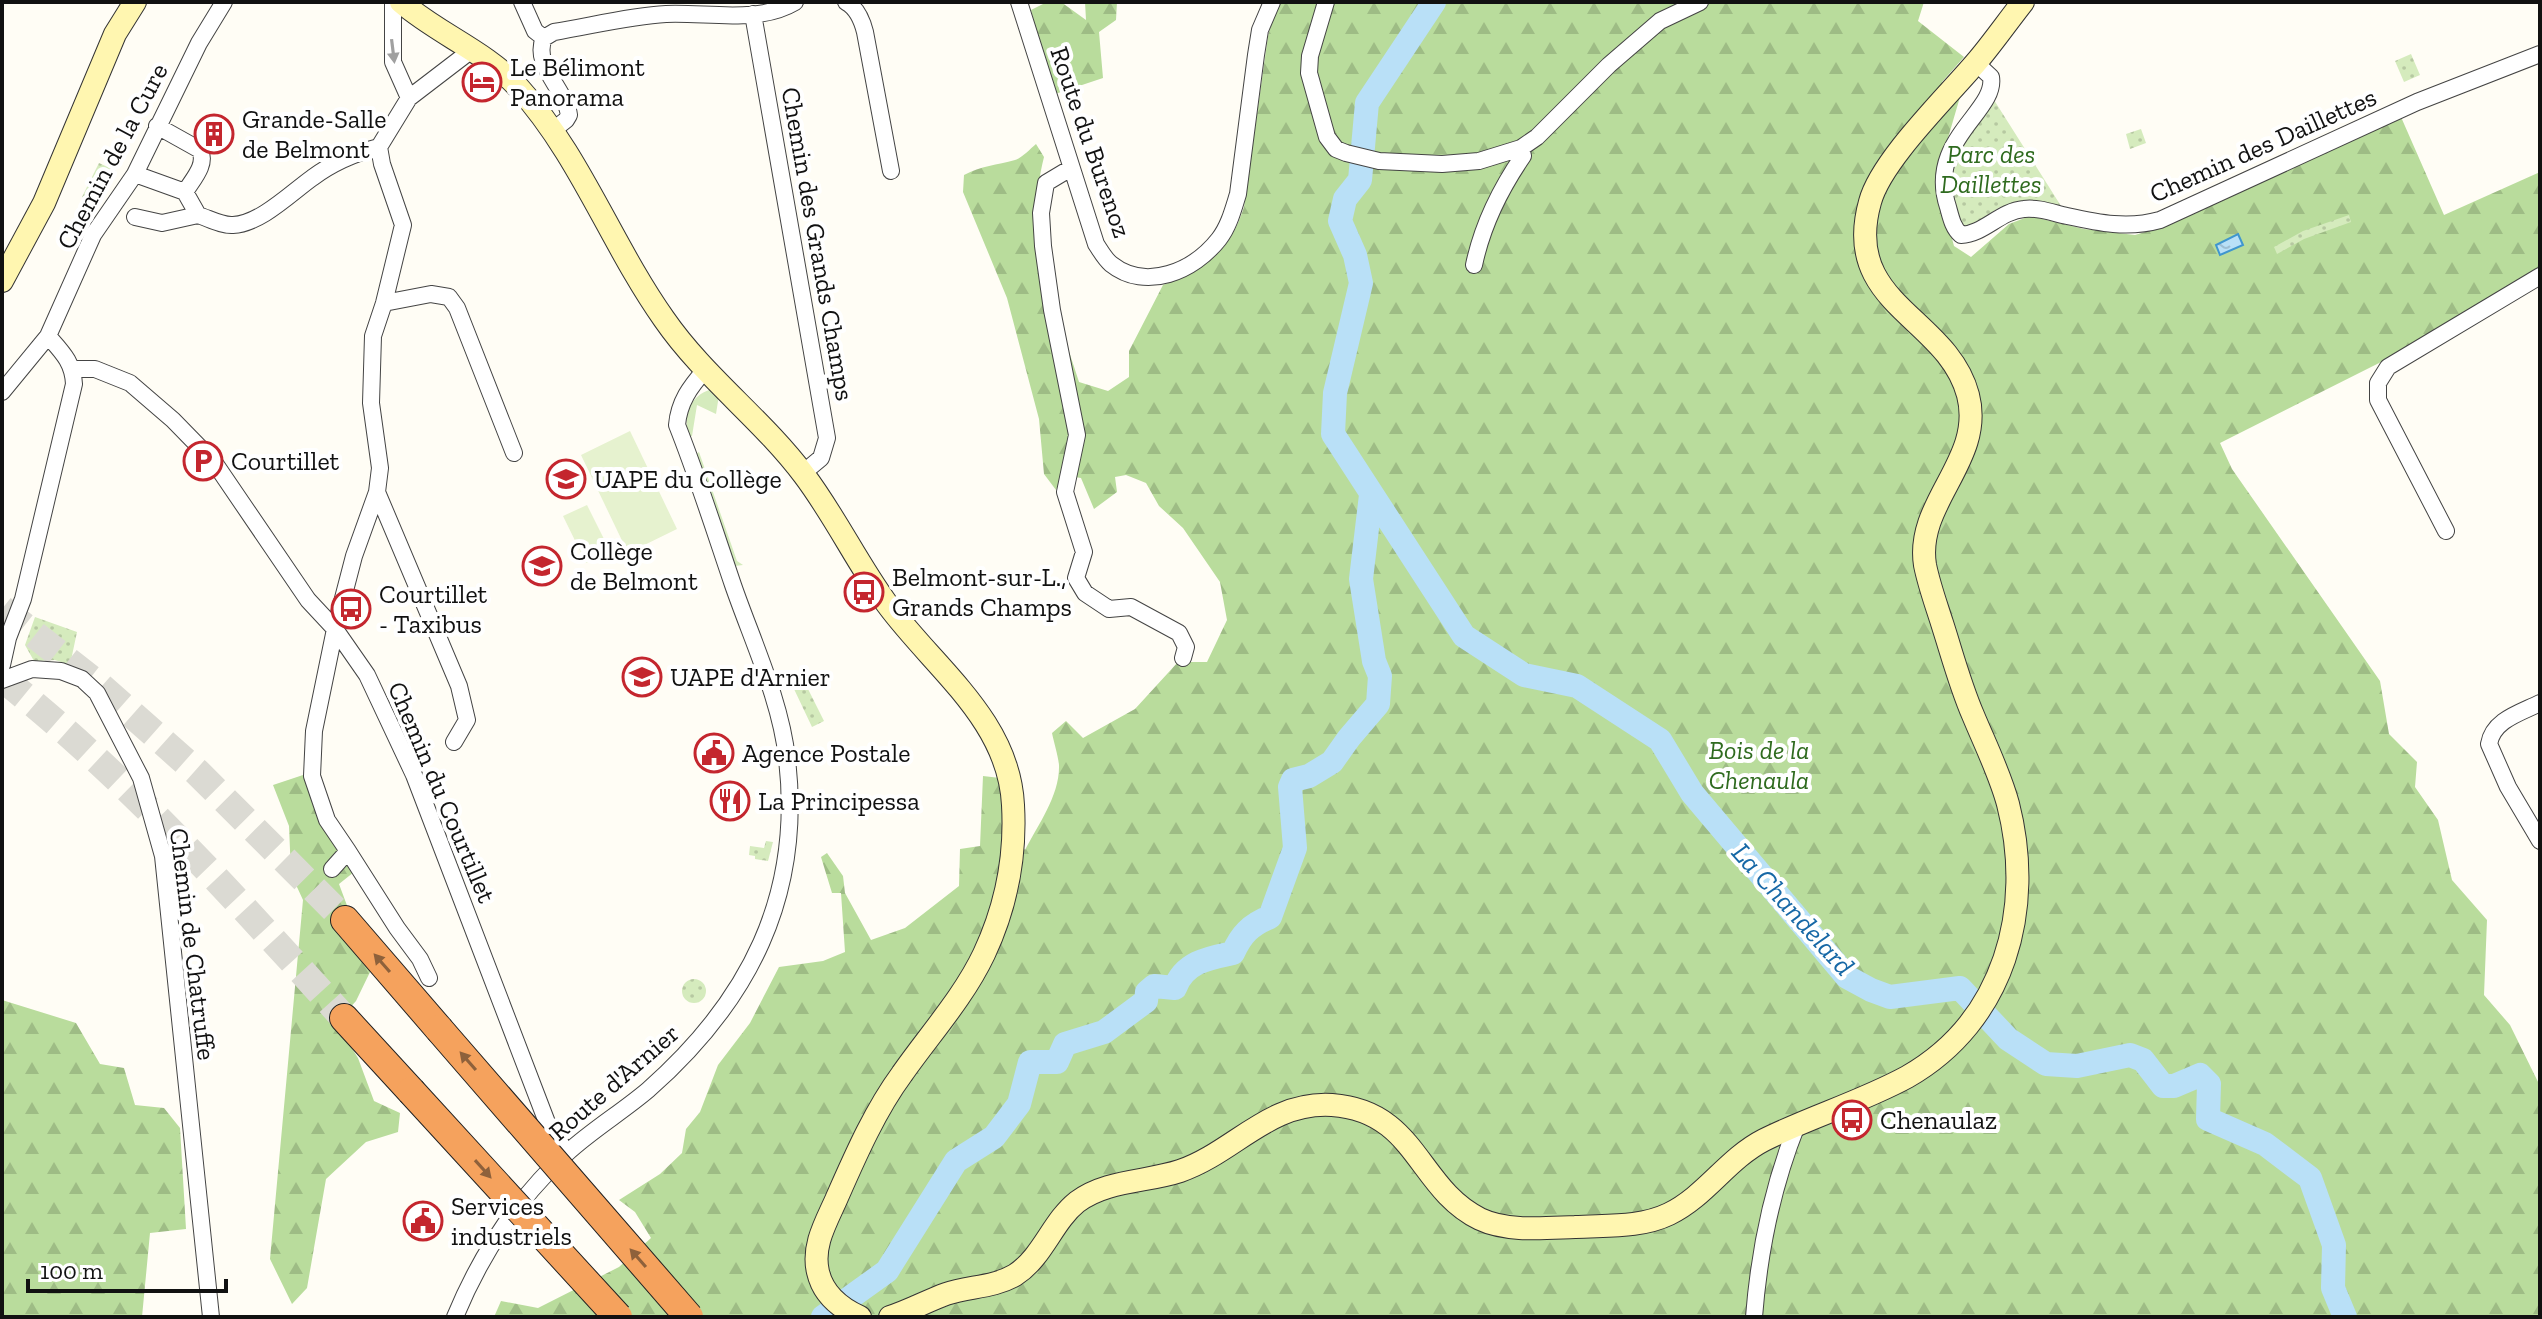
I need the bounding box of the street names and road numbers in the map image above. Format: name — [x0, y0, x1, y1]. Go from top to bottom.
street label: Route du Burenoz — [1043, 42, 1139, 242]
street label: Chemin de la Cure — [49, 57, 175, 255]
street label: Chemin des Daillettes — [2145, 81, 2381, 209]
street label: Chemin des Grands Champs — [775, 85, 861, 403]
street label: Chemin du Courtillet — [381, 677, 503, 908]
street label: Chemin de Chatruffe — [163, 826, 223, 1062]
street label: Route d'Arnier — [542, 1017, 686, 1147]

